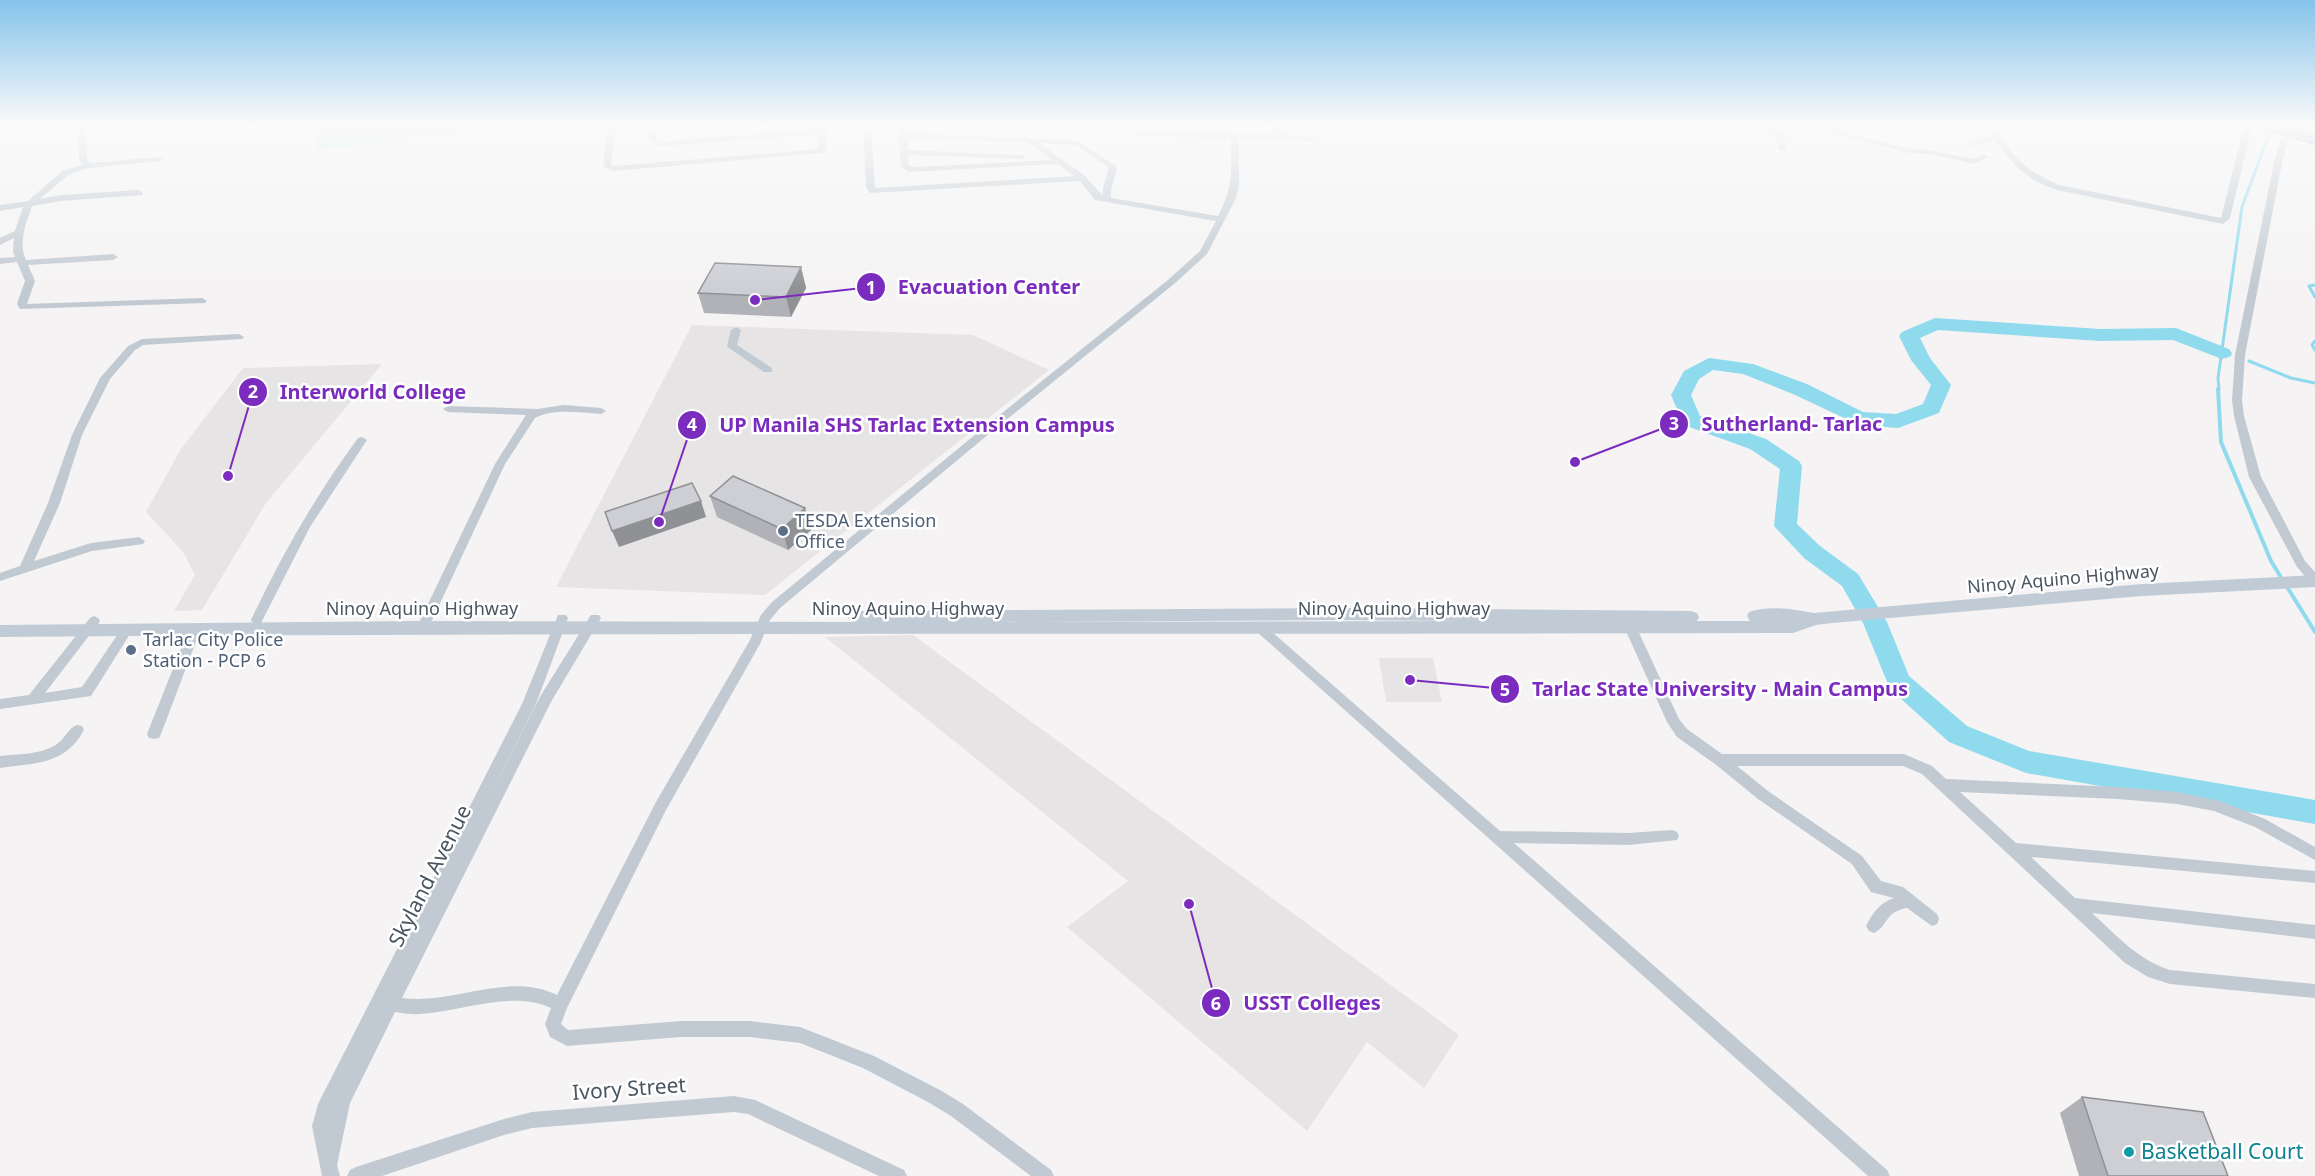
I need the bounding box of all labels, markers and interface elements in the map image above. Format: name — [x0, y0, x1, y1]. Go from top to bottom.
callout: Evacuation Center — [856, 268, 1093, 306]
text: Evacuation Center — [898, 273, 1080, 300]
text: 1 — [866, 275, 876, 299]
callout: Interworld College — [238, 373, 478, 411]
text: Interworld College — [280, 378, 466, 405]
text: 2 — [248, 379, 258, 403]
callout: Sutherland- Tarlac — [1659, 405, 1894, 443]
callout: UP Manila SHS Tarlac Extension Campus — [677, 406, 1127, 444]
text: Sutherland- Tarlac — [1702, 410, 1882, 437]
text: UP Manila SHS Tarlac Extension Campus — [719, 411, 1115, 438]
text: 3 — [1669, 411, 1679, 435]
text: 4 — [687, 412, 697, 436]
place label: TESDA Extension Office — [795, 508, 936, 553]
marker: TESDA Extension Office — [776, 524, 790, 538]
street label: Ninoy Aquino Highway — [1966, 558, 2161, 598]
street label: Ninoy Aquino Highway — [326, 596, 519, 620]
street label: Ninoy Aquino Highway — [812, 596, 1005, 620]
street label: Ninoy Aquino Highway — [1298, 596, 1491, 620]
place label: Tarlac City Police Station - PCP 6 — [143, 627, 283, 672]
marker: Tarlac City Police Station - PCP 6 — [124, 643, 138, 657]
callout: Tarlac State University - Main Campus — [1490, 670, 1920, 708]
text: Tarlac State University - Main Campus — [1532, 675, 1908, 702]
text: 5 — [1500, 677, 1510, 701]
street label: Skyland Avenue — [381, 800, 477, 951]
callout: USST Colleges — [1201, 984, 1393, 1022]
text: USST Colleges — [1243, 989, 1381, 1016]
text: 6 — [1211, 991, 1221, 1015]
street label: Ivory Street — [571, 1070, 687, 1106]
place label: Basketball Court — [2141, 1137, 2304, 1165]
marker: Basketball Court — [2122, 1145, 2136, 1159]

